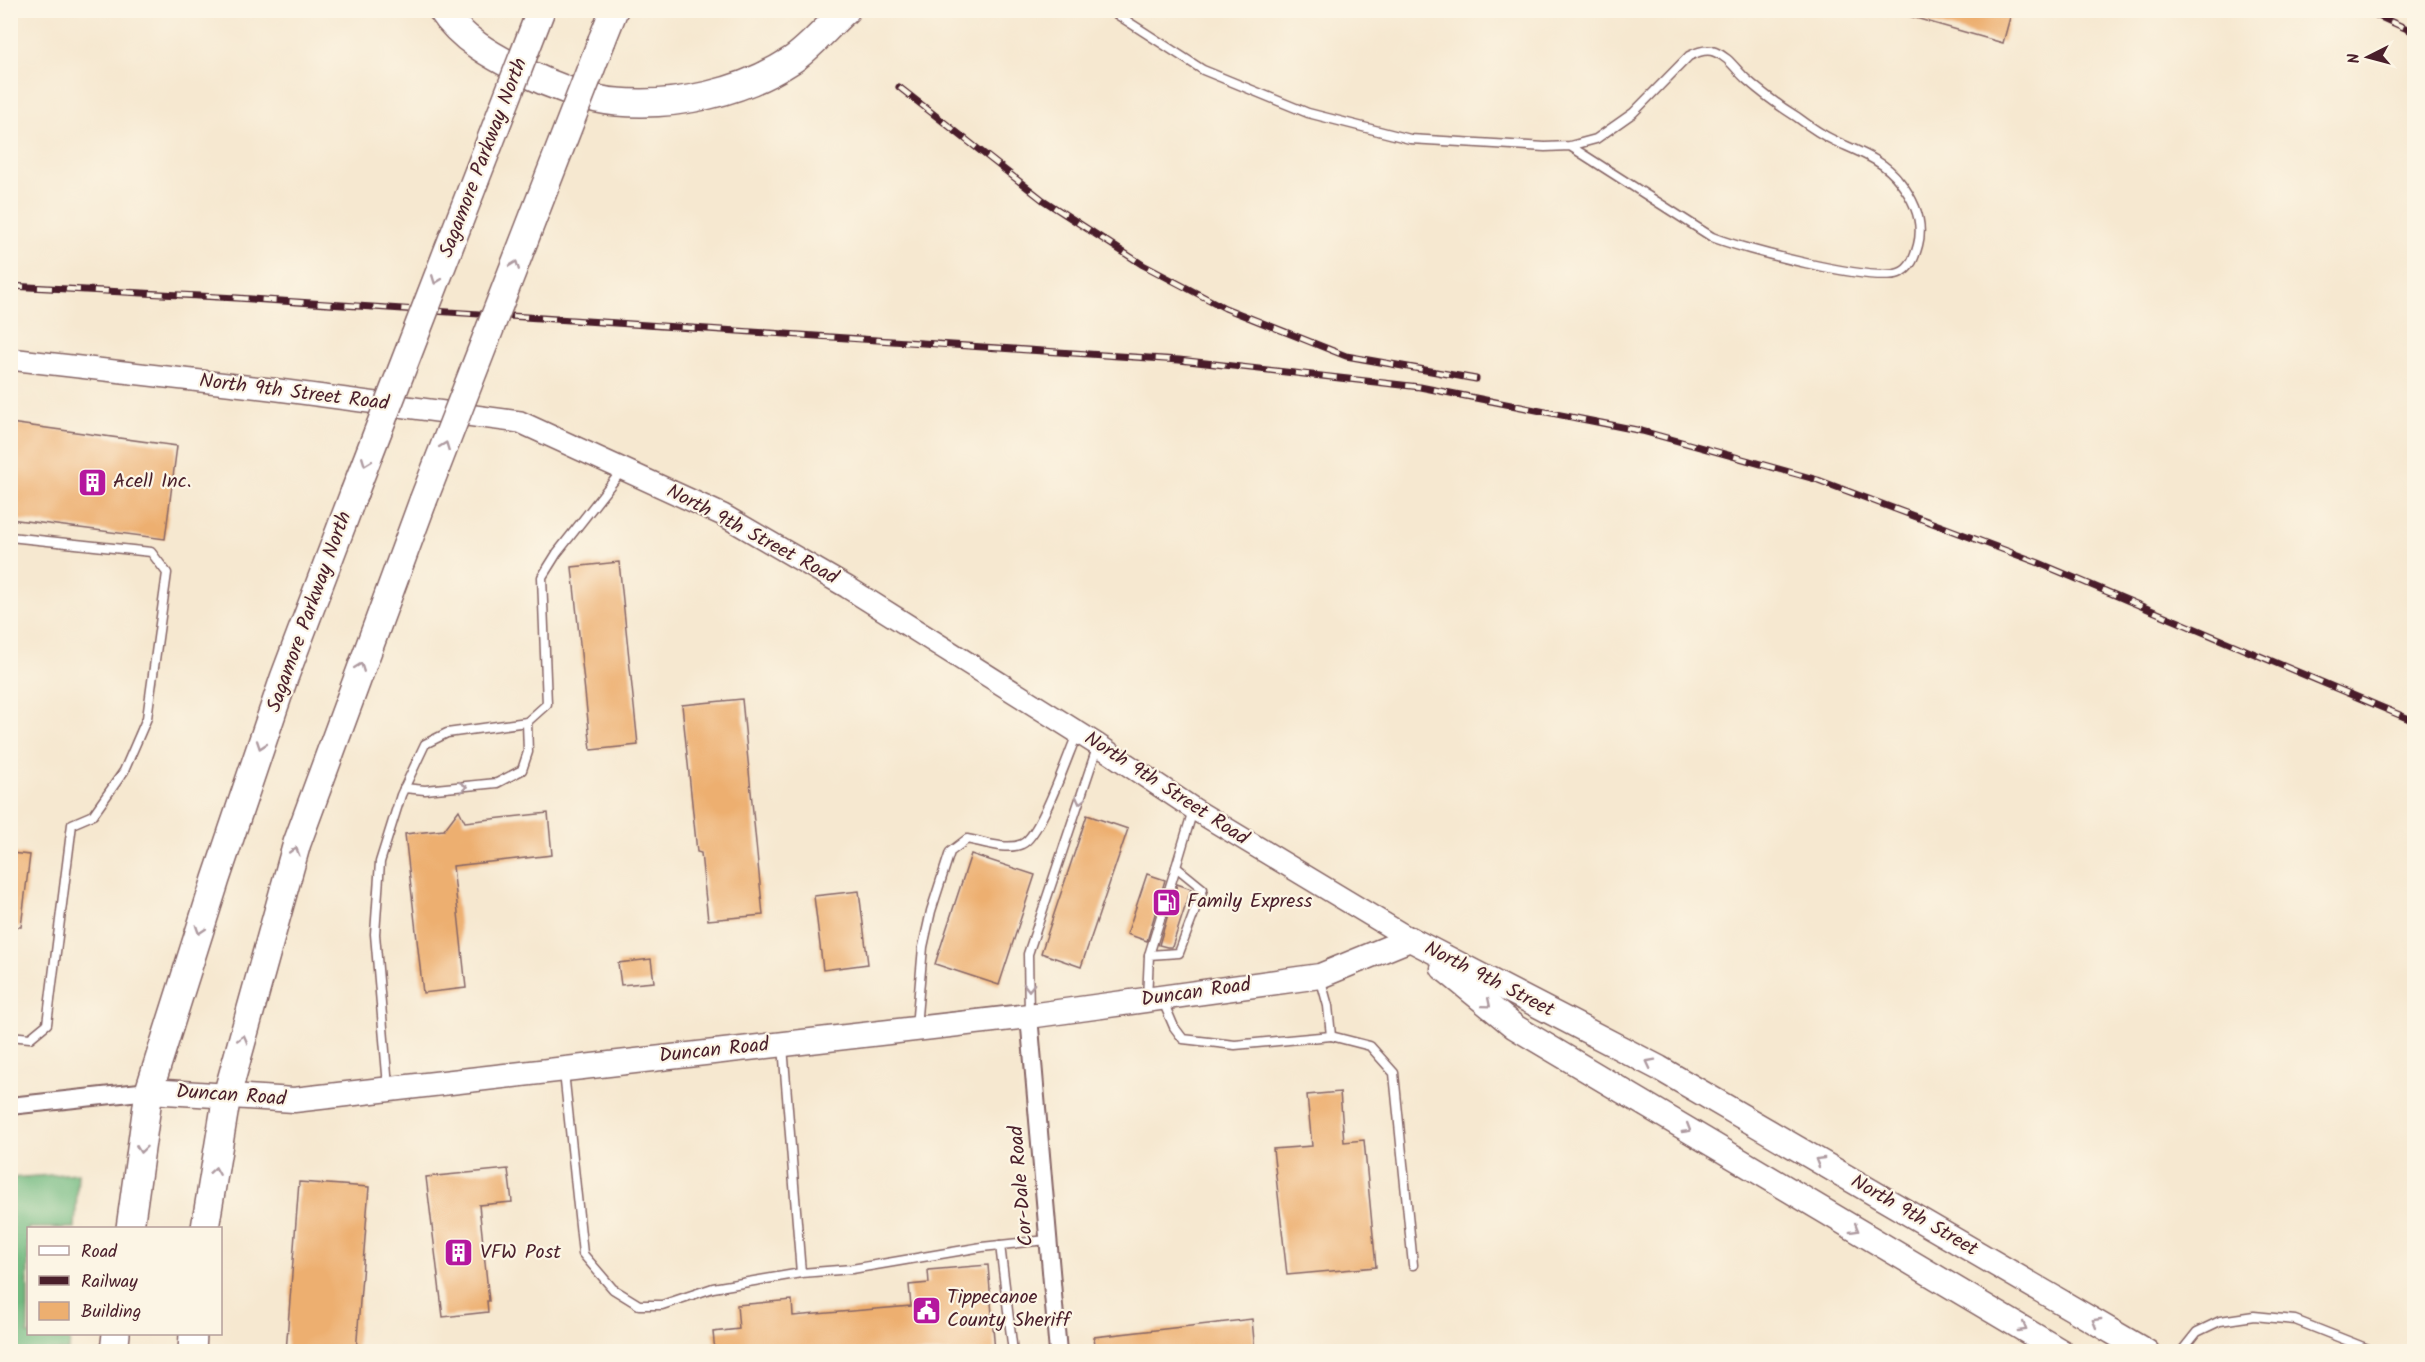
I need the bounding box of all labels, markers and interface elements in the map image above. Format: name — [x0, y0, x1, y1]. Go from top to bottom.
north arrow — [2338, 27, 2398, 87]
text: N — [2342, 52, 2368, 65]
street label: Sagamore Parkway North — [431, 53, 537, 263]
one-way arrow — [508, 260, 520, 271]
one-way arrow — [431, 274, 443, 285]
street label: North 9th Street Road — [197, 365, 392, 421]
one-way arrow — [437, 442, 450, 452]
one-way arrow — [360, 456, 373, 467]
building icon: Acell Inc. — [76, 466, 108, 498]
place label: Acell Inc. — [113, 466, 191, 498]
street label: North 9th Street Road — [660, 476, 845, 594]
street label: Sagamore Parkway North — [259, 507, 361, 717]
one-way arrow — [353, 662, 365, 673]
street label: North 9th Street Road — [1077, 724, 1256, 855]
one-way arrow — [256, 739, 269, 750]
one-way arrow — [458, 781, 467, 794]
one-way arrow — [1075, 795, 1088, 805]
one-way arrow — [288, 846, 300, 857]
fuel station icon: Family Express — [1150, 886, 1182, 918]
place label: Family Express — [1187, 886, 1313, 918]
one-way arrow — [194, 924, 207, 935]
street label: North 9th Street — [1418, 933, 1560, 1027]
street label: Duncan Road — [1139, 969, 1254, 1017]
one-way arrow — [1023, 982, 1035, 991]
one-way arrow — [1480, 996, 1491, 1007]
street label: Duncan Road — [658, 1029, 771, 1073]
one-way arrow — [236, 1034, 248, 1045]
one-way arrow — [1645, 1059, 1656, 1071]
street label: Duncan Road — [175, 1076, 288, 1116]
one-way arrow — [1681, 1122, 1691, 1133]
street label: Cor-Dale Road — [1001, 1123, 1043, 1248]
one-way arrow — [135, 1144, 148, 1153]
one-way arrow — [1815, 1157, 1825, 1168]
one-way arrow — [208, 1166, 221, 1176]
street label: North 9th Street — [1844, 1166, 1984, 1266]
one-way arrow — [1849, 1221, 1859, 1233]
legend — [27, 1227, 222, 1335]
building icon: VFW Post — [443, 1237, 475, 1269]
place label: VFW Post — [480, 1237, 561, 1269]
text: Road — [81, 1238, 118, 1267]
text: Railway — [81, 1268, 138, 1297]
place label: Tippecanoe County Sheriff — [947, 1282, 1073, 1337]
public building icon: Tippecanoe County Sheriff — [910, 1294, 942, 1326]
text: Building — [81, 1298, 141, 1327]
one-way arrow — [2092, 1318, 2103, 1329]
one-way arrow — [2017, 1321, 2027, 1332]

